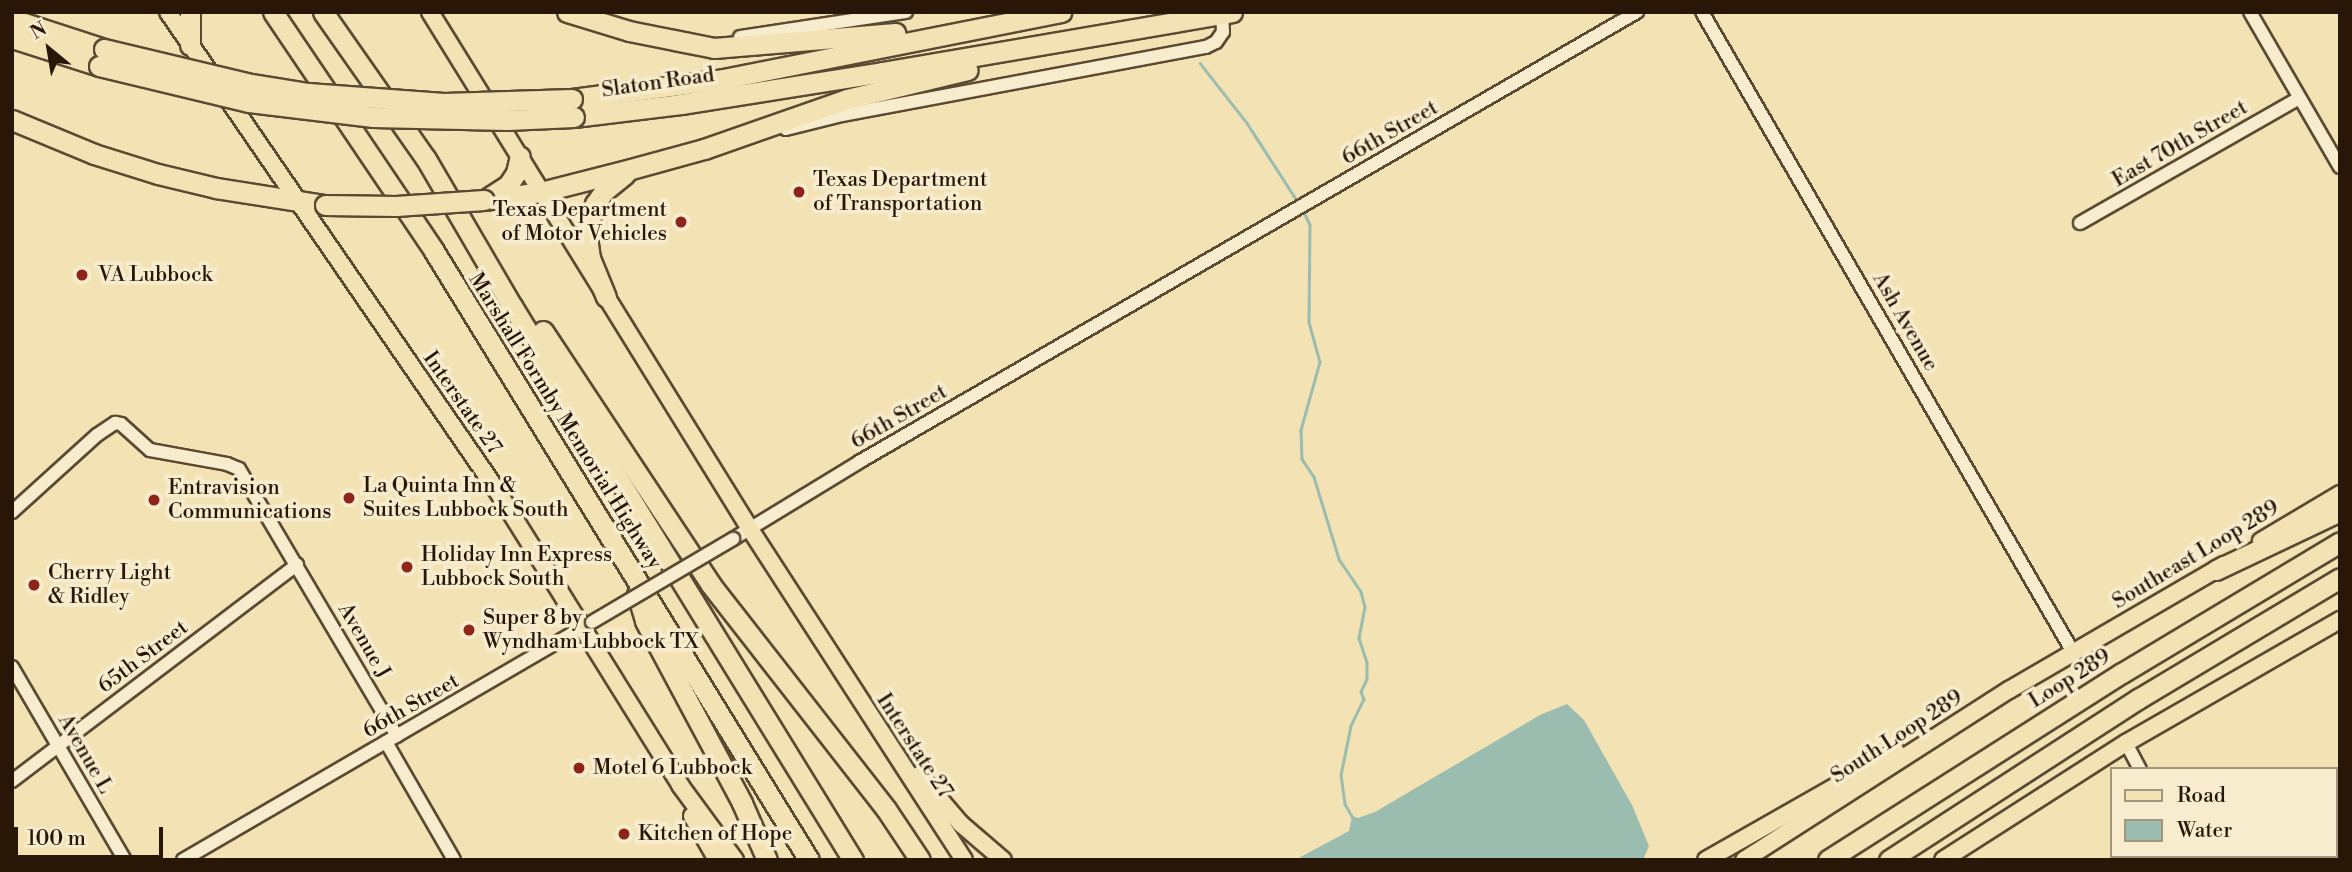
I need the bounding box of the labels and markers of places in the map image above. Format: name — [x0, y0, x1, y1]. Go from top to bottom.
place label: Texas Department of Transportation — [813, 167, 987, 217]
marker: Texas Department of Transportation — [791, 184, 807, 200]
place label: Texas Department of Motor Vehicles — [493, 197, 667, 247]
marker: Texas Department of Motor Vehicles — [673, 214, 689, 230]
place label: VA Lubbock — [98, 262, 213, 288]
marker: VA Lubbock — [72, 265, 92, 285]
place label: La Quinta Inn & Suites Lubbock South — [363, 473, 569, 523]
place label: Entravision Communications — [168, 475, 332, 525]
marker: La Quinta Inn & Suites Lubbock South — [341, 490, 357, 506]
marker: Entravision Communications — [146, 492, 162, 508]
place label: Holiday Inn Express Lubbock South — [421, 542, 612, 592]
marker: Holiday Inn Express Lubbock South — [399, 559, 415, 575]
place label: Cherry Light & Ridley — [48, 560, 171, 610]
marker: Cherry Light & Ridley — [26, 577, 42, 593]
place label: Super 8 by Wyndham Lubbock TX — [483, 605, 699, 655]
marker: Super 8 by Wyndham Lubbock TX — [461, 622, 477, 638]
place label: Motel 6 Lubbock — [593, 755, 752, 781]
marker: Motel 6 Lubbock — [571, 760, 587, 776]
place label: Kitchen of Hope — [638, 821, 792, 847]
marker: Kitchen of Hope — [616, 826, 632, 842]

